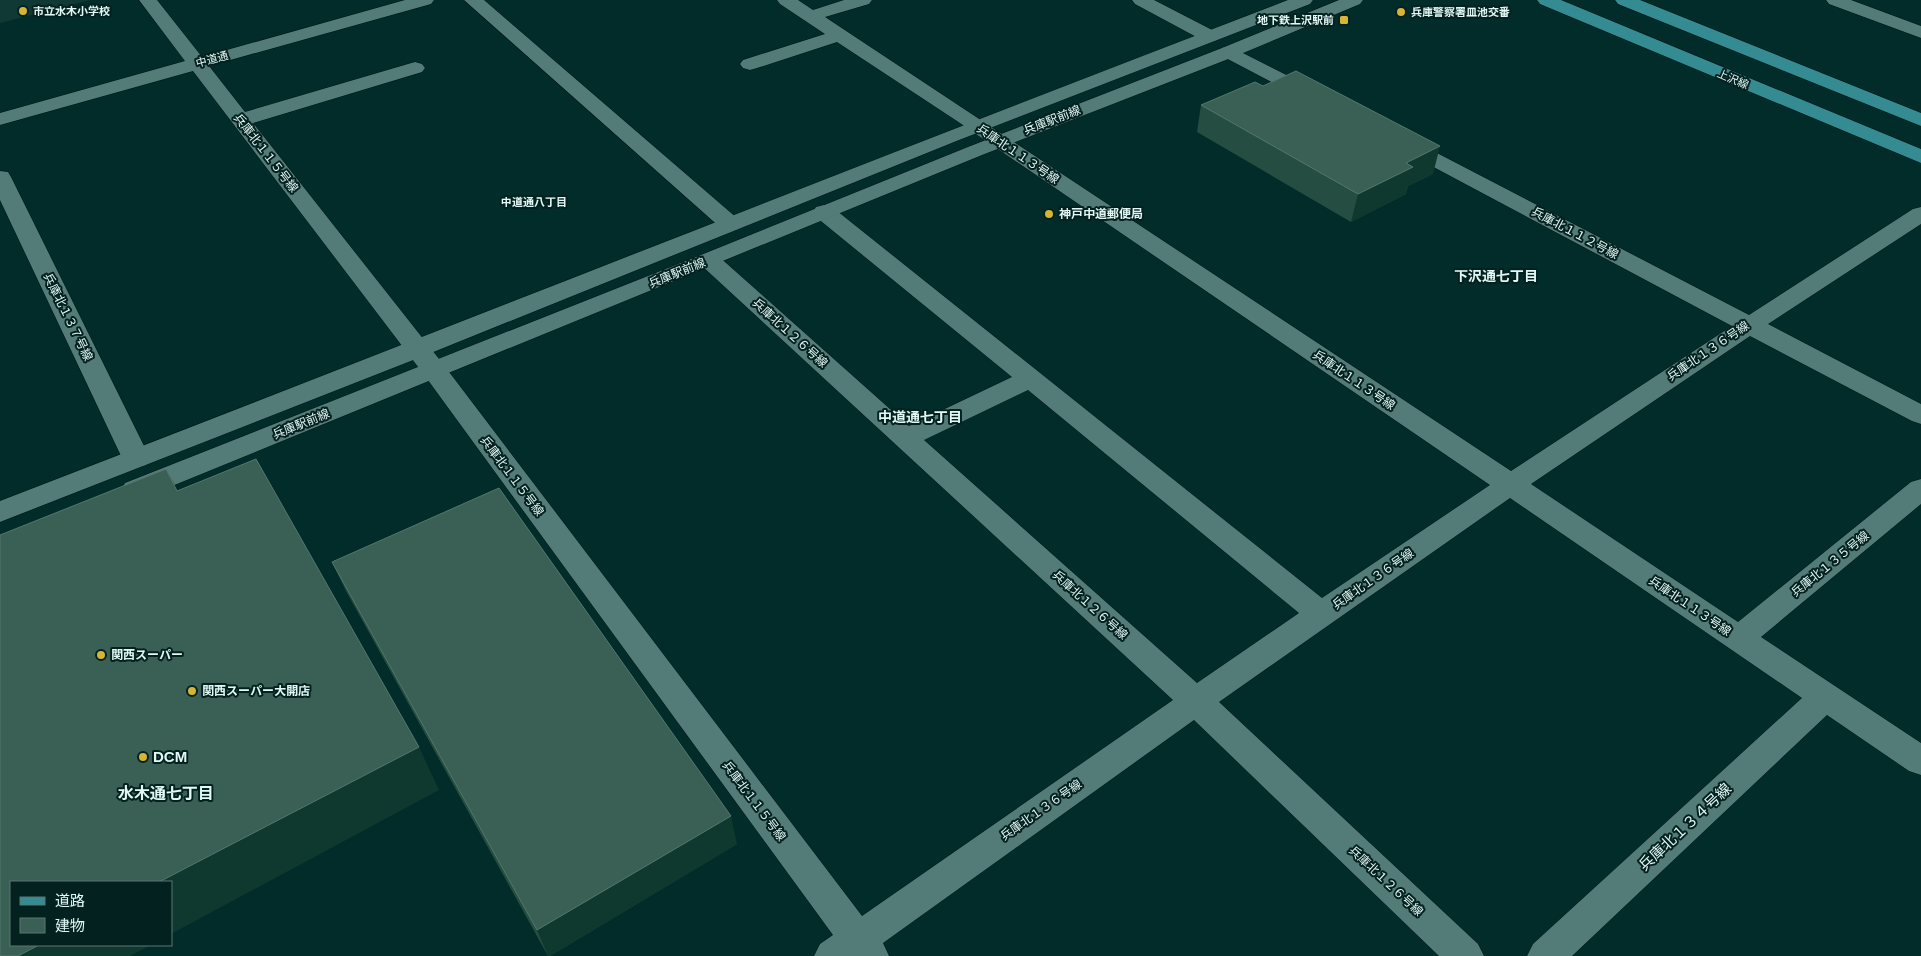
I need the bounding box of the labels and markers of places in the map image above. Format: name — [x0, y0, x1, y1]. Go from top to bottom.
marker: 市立水木小学校 — [17, 5, 29, 17]
place label: 市立水木小学校 — [33, 5, 110, 17]
marker: 兵庫警察署皿池交番 — [1395, 6, 1407, 18]
place label: 兵庫警察署皿池交番 — [1411, 6, 1510, 18]
place label: 地下鉄上沢駅前 — [1257, 14, 1334, 26]
marker: 地下鉄上沢駅前 — [1338, 14, 1350, 26]
place label: 神戸中道郵便局 — [1059, 207, 1143, 221]
marker: 神戸中道郵便局 — [1043, 208, 1055, 220]
place label: 関西スーパー — [111, 648, 183, 662]
marker: 関西スーパー — [95, 649, 107, 661]
place label: 関西スーパー大開店 — [202, 684, 310, 698]
marker: 関西スーパー大開店 — [186, 685, 198, 697]
place label: DCM — [153, 748, 187, 765]
marker: DCM — [137, 751, 149, 763]

